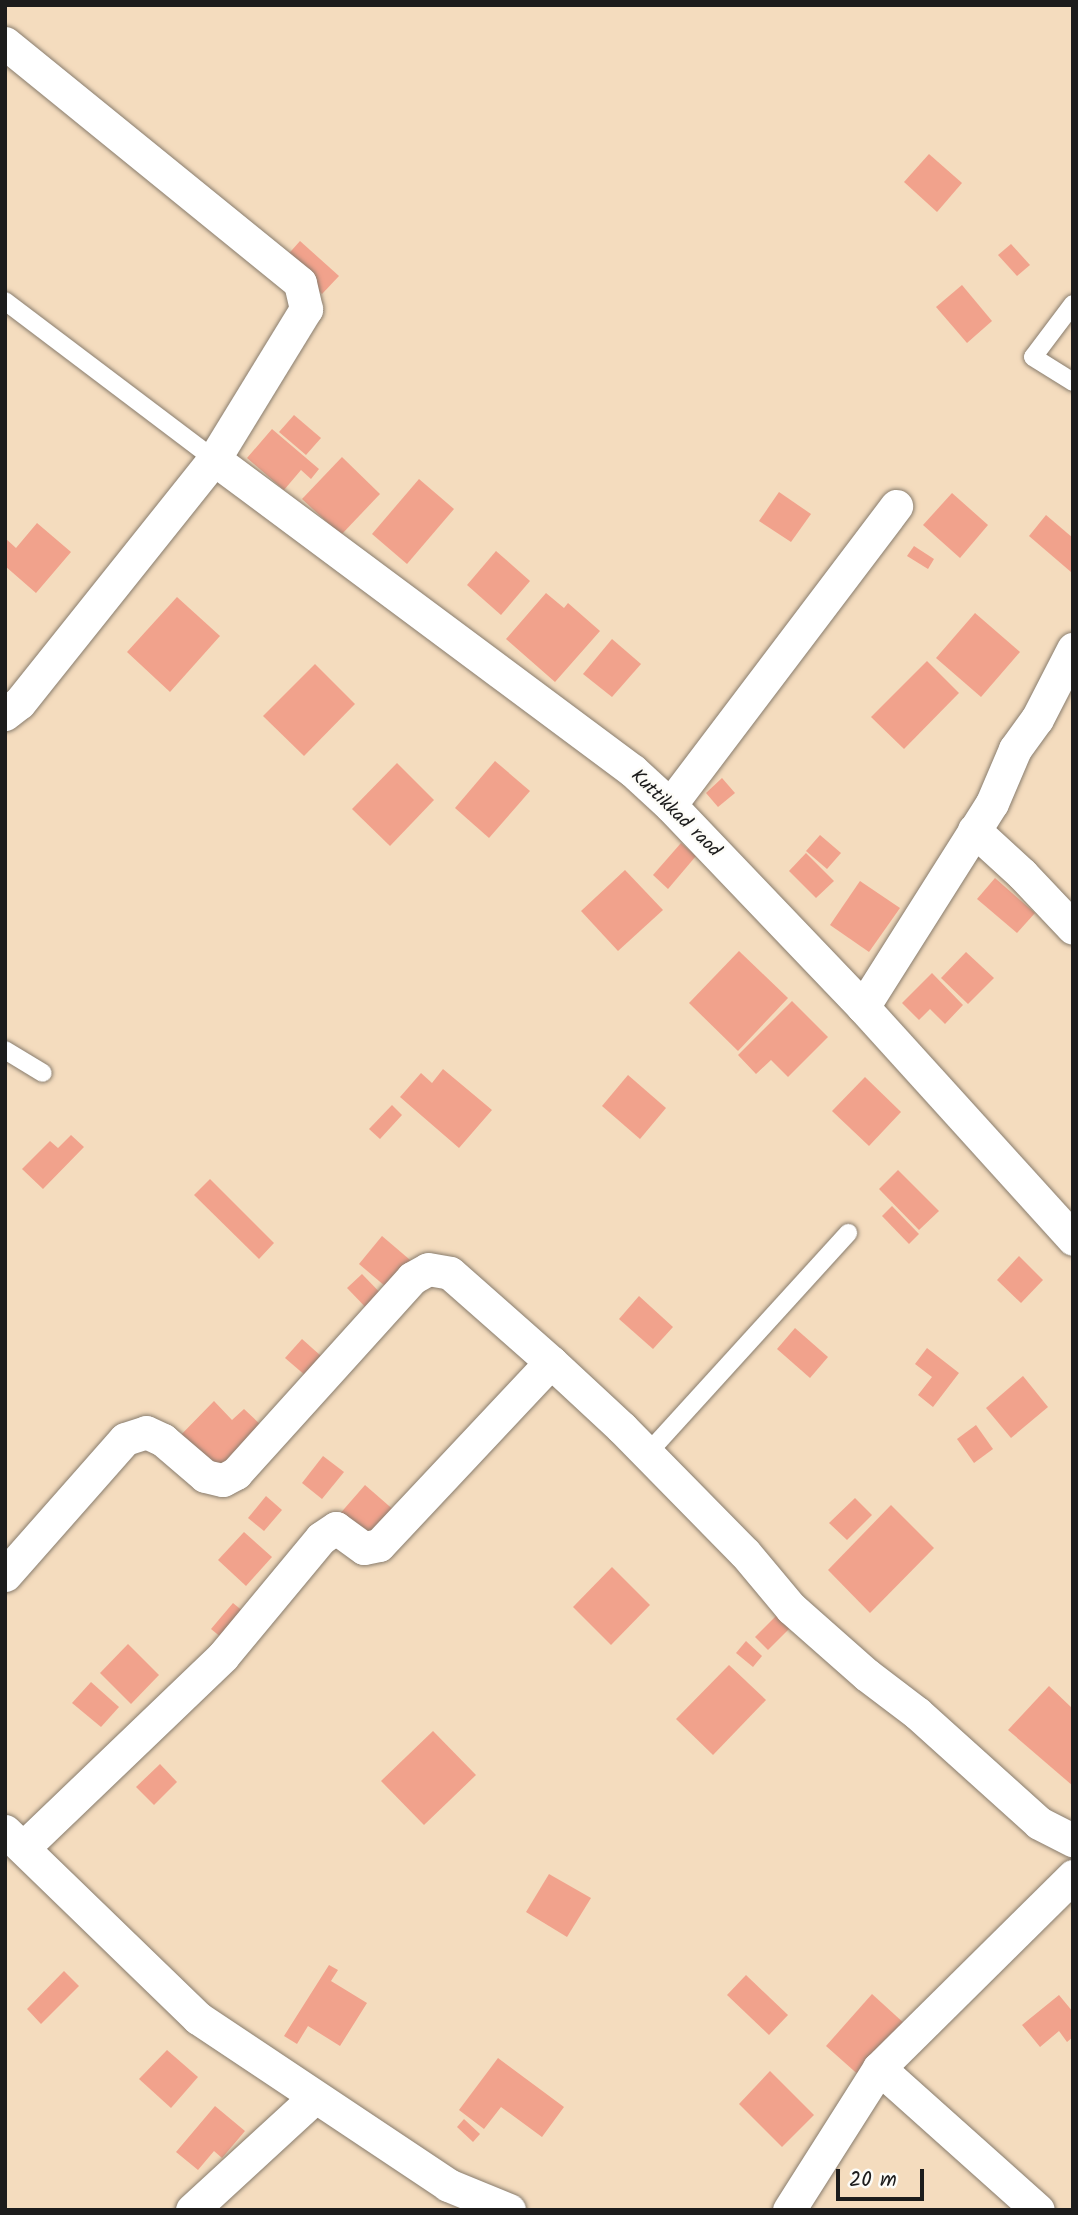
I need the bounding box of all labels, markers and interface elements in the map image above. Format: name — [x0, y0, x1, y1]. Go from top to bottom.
street label: Kuttikkad raod — [625, 765, 725, 863]
scale bar — [840, 2156, 928, 2200]
text: 20 m — [849, 2164, 897, 2197]

